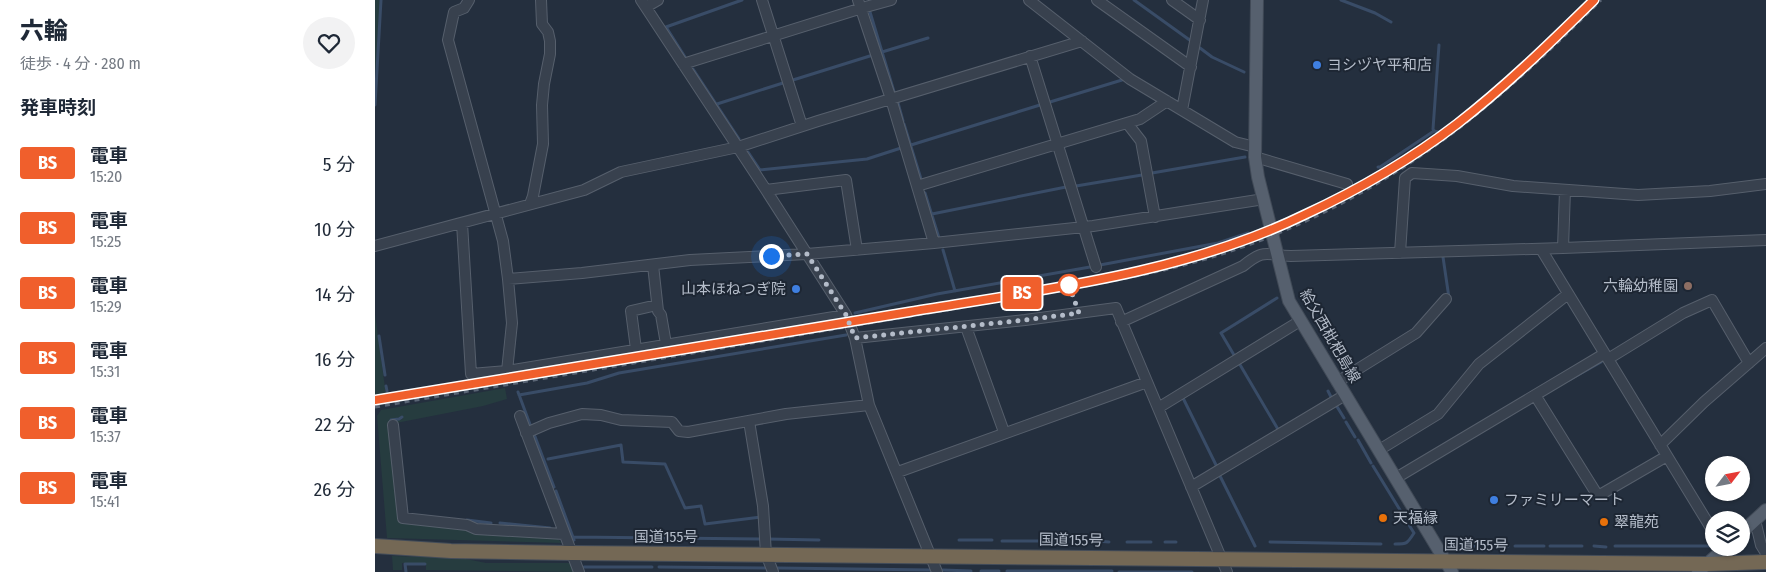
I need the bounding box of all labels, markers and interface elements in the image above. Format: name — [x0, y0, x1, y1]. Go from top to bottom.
text: 六輪 — [20, 17, 68, 45]
button: heart — [303, 17, 355, 69]
text: 徒歩 · 4 分 · 280 m — [20, 54, 141, 73]
place label: ヨシヅヤ平和店 — [1327, 56, 1432, 74]
marker: ヨシヅヤ平和店 — [1311, 59, 1323, 71]
text: 発車時刻 — [20, 96, 96, 119]
text: 電車 — [90, 144, 128, 167]
text: BS — [38, 152, 57, 174]
text: 5 分 — [323, 153, 355, 176]
text: 15:20 — [90, 167, 122, 186]
text: 電車 — [90, 209, 128, 232]
text: BS — [38, 217, 57, 239]
text: 10 分 — [314, 218, 355, 241]
text: 15:25 — [90, 232, 121, 251]
your location — [759, 244, 784, 269]
text: 電車 — [90, 274, 128, 297]
unlabelled marker — [1058, 274, 1080, 296]
line badge: BS — [999, 277, 1045, 309]
place label: 六輪幼稚園 — [1603, 277, 1678, 295]
place label: 山本ほねつぎ院 — [681, 280, 786, 298]
marker: 六輪幼稚園 — [1682, 280, 1694, 292]
text: BS — [38, 282, 57, 304]
text: BS — [1012, 282, 1032, 304]
text: 14 分 — [315, 283, 355, 306]
marker: 山本ほねつぎ院 — [790, 283, 802, 295]
street label: 給父西枇杷島線 — [1296, 286, 1364, 386]
text: 15:29 — [90, 297, 122, 316]
text: 電車 — [90, 339, 128, 362]
text: BS — [38, 347, 57, 369]
text: 16 分 — [315, 348, 355, 371]
text: 15:31 — [90, 362, 120, 381]
text: 電車 — [90, 404, 128, 427]
text: BS — [38, 412, 57, 434]
text: 22 分 — [315, 413, 355, 436]
text: 15:37 — [90, 427, 121, 446]
north arrow — [1705, 456, 1750, 501]
map controls — [1705, 456, 1750, 556]
text: 電車 — [90, 469, 128, 492]
text: BS — [38, 477, 57, 499]
text: 26 分 — [314, 478, 355, 501]
place label: ファミリーマート — [1504, 491, 1624, 509]
text: 15:41 — [90, 492, 120, 511]
marker: ファミリーマート — [1488, 494, 1500, 506]
place label: 天福縁 — [1393, 509, 1438, 527]
button: layers — [1705, 511, 1750, 556]
marker: 天福縁 — [1377, 512, 1389, 524]
place label: 翠龍苑 — [1614, 513, 1659, 531]
marker: 翠龍苑 — [1598, 516, 1610, 528]
street label: 国道155号 — [634, 528, 698, 546]
street label: 国道155号 — [1039, 530, 1103, 550]
street label: 国道155号 — [1444, 535, 1508, 555]

